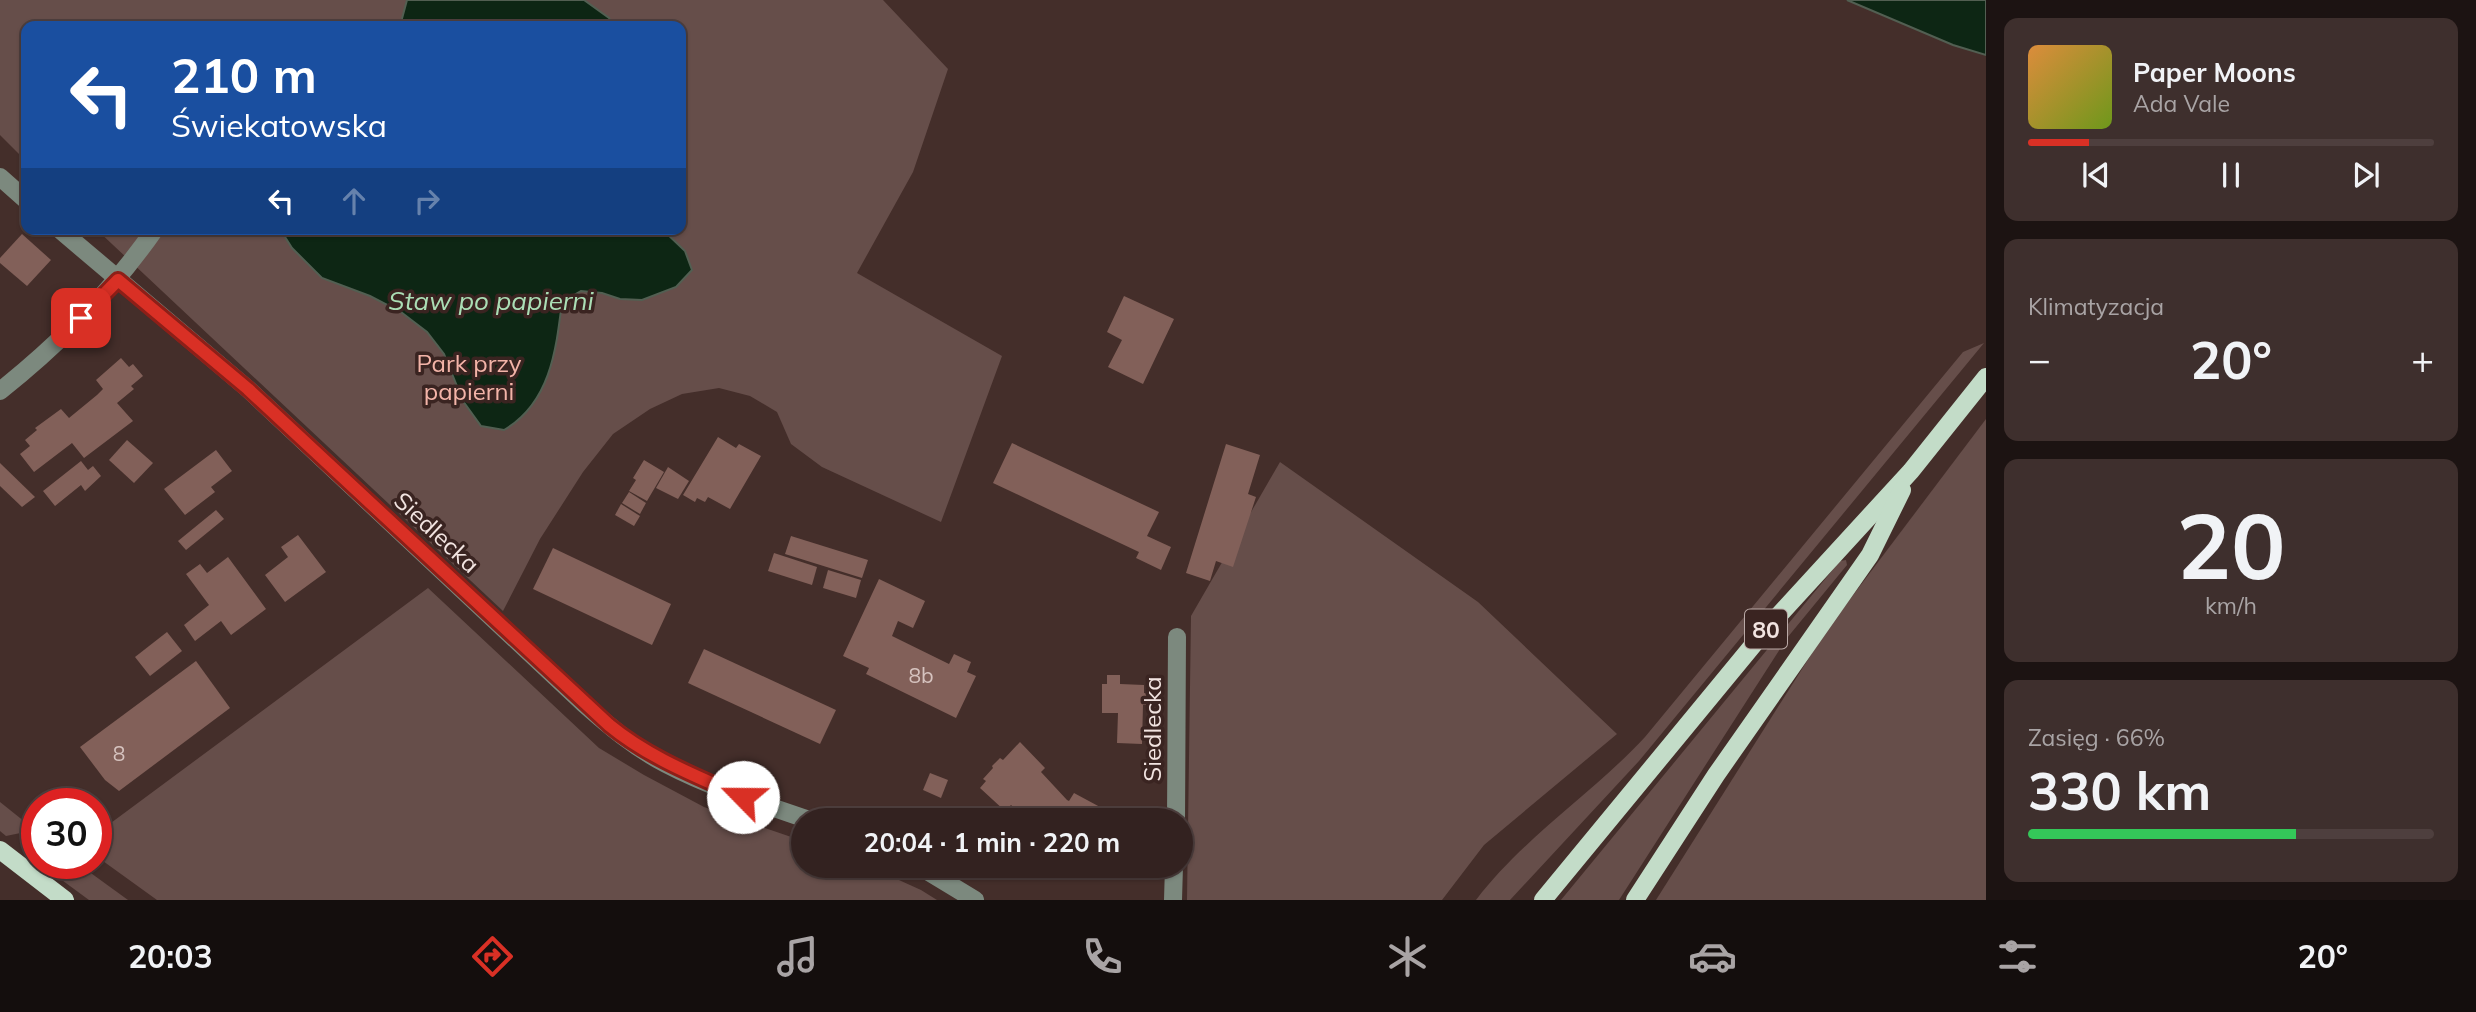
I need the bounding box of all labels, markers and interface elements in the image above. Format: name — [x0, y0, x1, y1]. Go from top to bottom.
text: 210 m — [171, 44, 317, 105]
icon: left — [56, 49, 147, 140]
text: Paper Moons — [2133, 56, 2296, 89]
text: Ada Vale — [2133, 89, 2230, 118]
text: Świekatowska — [171, 105, 387, 145]
icon: previous — [2077, 156, 2115, 194]
icon: pause — [2212, 156, 2250, 194]
icon: next — [2347, 156, 2385, 194]
icon: left — [262, 182, 300, 220]
icon: ahead — [335, 182, 373, 220]
icon: right — [408, 182, 446, 220]
water label: Staw po papierni — [388, 284, 594, 317]
pin — [51, 288, 111, 348]
text: Klimatyzacja — [2028, 292, 2164, 321]
icon: arrive — [62, 299, 100, 337]
text: 20° — [2190, 327, 2272, 392]
text: − — [2028, 335, 2051, 383]
text: + — [2411, 335, 2434, 383]
park label: Park przy papierni — [417, 348, 522, 406]
street label: Siedlecka — [388, 485, 486, 579]
text: 20 — [2176, 488, 2286, 602]
text: km/h — [2205, 591, 2257, 620]
road number: 80 — [1745, 610, 1787, 649]
house number: 8b — [908, 662, 934, 688]
street label: Siedlecka — [1137, 676, 1167, 782]
text: Zasięg · 66% — [2028, 723, 2165, 752]
house number: 8 — [113, 740, 125, 766]
text: 330 km — [2028, 758, 2211, 823]
position arrow — [706, 760, 780, 834]
speed limit sign: 30 — [21, 788, 112, 879]
text: 20:04 · 1 min · 220 m — [864, 826, 1120, 859]
icon: directions — [468, 932, 517, 981]
icon: music — [773, 932, 822, 981]
icon: phone — [1078, 932, 1127, 981]
icon: climate — [1383, 932, 1432, 981]
icon: car — [1688, 932, 1737, 981]
icon: filters — [1993, 932, 2042, 981]
text: 20:03 — [128, 936, 213, 976]
text: 20° — [2297, 936, 2348, 976]

